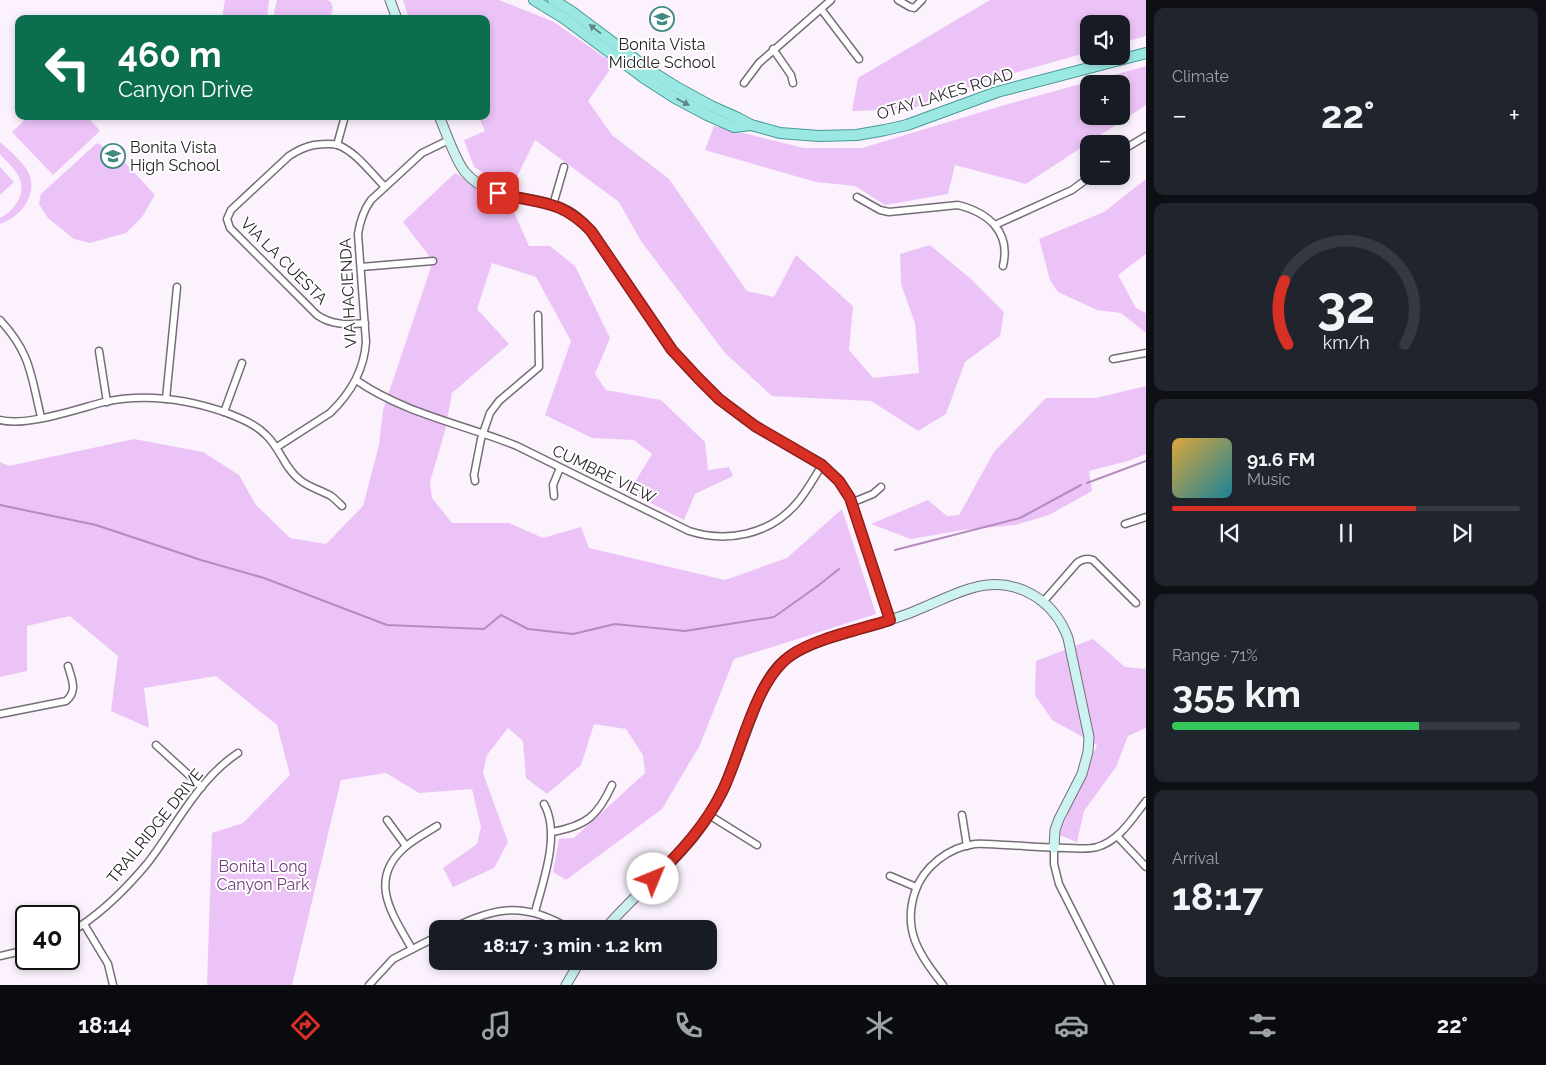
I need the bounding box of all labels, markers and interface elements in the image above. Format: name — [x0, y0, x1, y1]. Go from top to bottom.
school or university icon: Bonita Vista Middle School — [649, 6, 675, 32]
map controls — [1080, 15, 1130, 185]
button: sound — [1080, 15, 1130, 65]
one-way arrow — [588, 24, 602, 34]
text: 460 m — [118, 34, 222, 75]
icon: left — [35, 35, 100, 100]
place label: Bonita Vista Middle School — [609, 35, 716, 72]
street label: OTAY LAKES ROAD — [874, 64, 1016, 124]
text: Climate — [1172, 67, 1229, 86]
button: + — [1080, 75, 1130, 125]
text: Canyon Drive — [118, 76, 253, 102]
text: 22° — [1321, 92, 1374, 137]
one-way arrow — [676, 98, 690, 106]
text: − — [1172, 99, 1187, 132]
text: + — [1508, 99, 1520, 132]
button: − — [1080, 135, 1130, 185]
place label: Bonita Vista High School — [130, 138, 220, 175]
school or university icon: Bonita Vista High School — [100, 143, 126, 169]
pin — [477, 172, 519, 214]
icon: arrive — [484, 179, 512, 207]
street label: VIA LA CUESTA — [237, 214, 331, 308]
street label: VIA HACIENDA — [336, 237, 360, 349]
text: 32 — [1317, 274, 1375, 335]
text: km/h — [1322, 332, 1370, 353]
street label: CUMBRE VIEW — [549, 441, 659, 507]
text: 91.6 FM — [1247, 448, 1315, 470]
text: Music — [1247, 470, 1291, 489]
icon: previous — [1216, 519, 1244, 547]
icon: pause — [1332, 519, 1360, 547]
icon: next — [1448, 519, 1476, 547]
text: Range · 71% — [1172, 646, 1258, 665]
text: 355 km — [1172, 671, 1301, 716]
street label: TRAILRIDGE DRIVE — [103, 765, 207, 887]
text: Arrival — [1172, 849, 1219, 868]
position arrow — [626, 852, 678, 904]
park label: Bonita Long Canyon Park — [217, 857, 310, 894]
text: 18:17 — [1172, 874, 1263, 919]
speed limit sign: 40 — [15, 905, 80, 970]
text: 18:17 · 3 min · 1.2 km — [484, 934, 662, 956]
icon: directions — [288, 1008, 323, 1043]
icon: music — [479, 1008, 514, 1043]
icon: phone — [671, 1008, 706, 1043]
icon: climate — [862, 1008, 897, 1043]
icon: car — [1054, 1008, 1089, 1043]
icon: filters — [1245, 1008, 1280, 1043]
text: 18:14 — [78, 1012, 131, 1038]
text: 22° — [1437, 1012, 1468, 1038]

